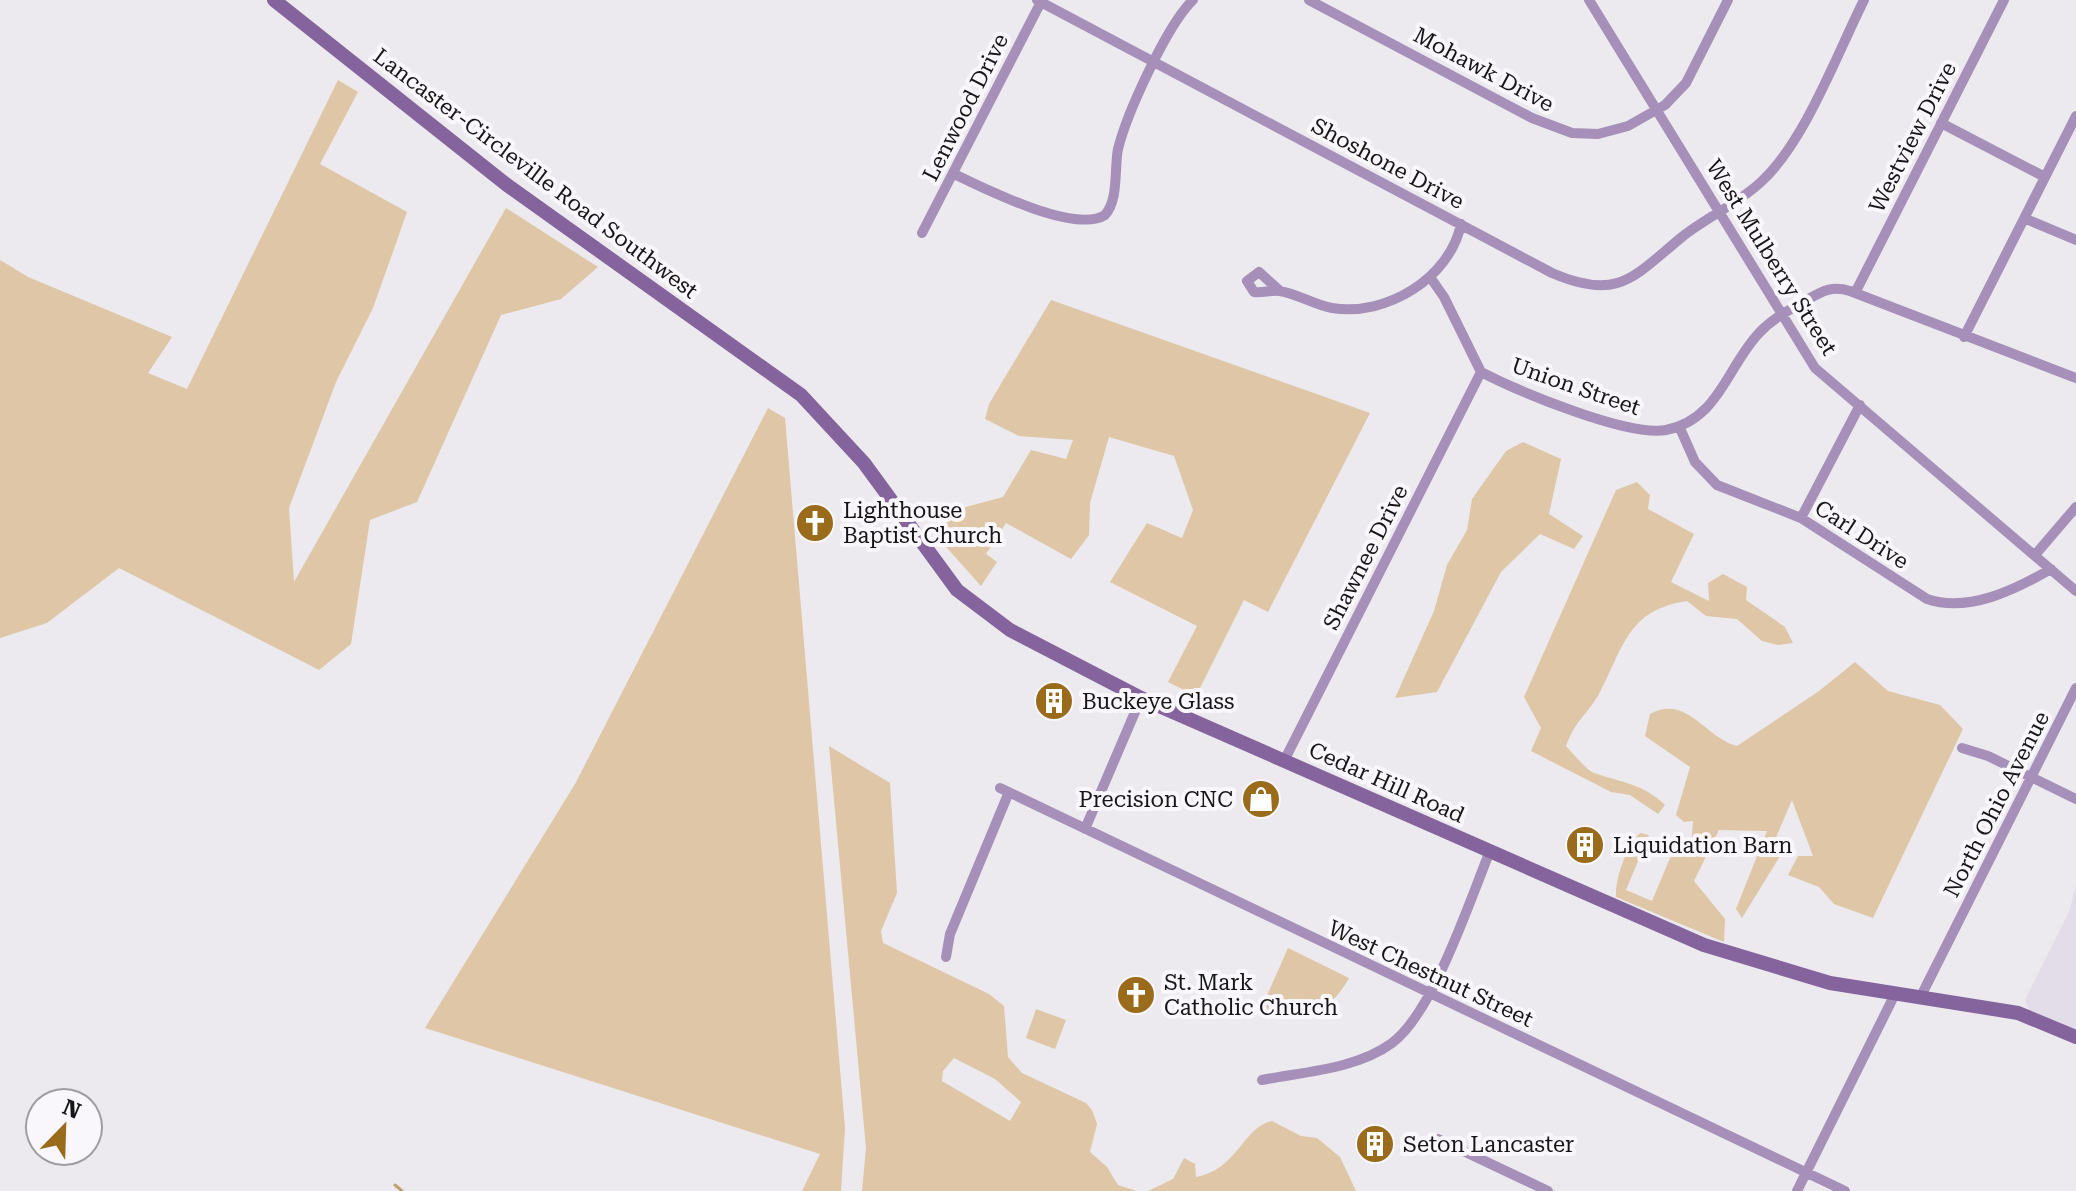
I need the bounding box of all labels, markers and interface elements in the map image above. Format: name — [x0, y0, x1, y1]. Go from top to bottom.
street label: Mohawk Drive — [1409, 22, 1558, 117]
street label: Lenwood Drive — [918, 30, 1013, 185]
street label: Lancaster-Circleville Road Southwest — [369, 43, 703, 303]
street label: Westview Drive — [1864, 58, 1961, 216]
street label: Shoshone Drive — [1307, 113, 1468, 214]
street label: West Mulberry Street — [1701, 155, 1842, 360]
street label: Union Street — [1508, 353, 1644, 420]
street label: Shawnee Drive — [1318, 481, 1413, 634]
street label: Carl Drive — [1810, 495, 1913, 574]
place label: Lighthouse Baptist Church — [843, 498, 1002, 548]
church icon: Lighthouse Baptist Church — [794, 502, 836, 544]
building icon: Buckeye Glass — [1033, 680, 1075, 722]
place label: Buckeye Glass — [1082, 689, 1234, 714]
street label: North Ohio Avenue — [1939, 707, 2054, 901]
street label: Cedar Hill Road — [1305, 737, 1468, 828]
shop icon: Precision CNC — [1240, 778, 1282, 820]
place label: Precision CNC — [1078, 787, 1233, 812]
building icon: Liquidation Barn — [1564, 824, 1606, 866]
place label: Liquidation Barn — [1613, 833, 1792, 858]
street label: West Chestnut Street — [1324, 915, 1537, 1032]
place label: St. Mark Catholic Church — [1164, 970, 1338, 1020]
church icon: St. Mark Catholic Church — [1115, 974, 1157, 1016]
north arrow — [24, 1087, 104, 1167]
text: N — [59, 1094, 84, 1124]
building icon: Seton Lancaster — [1354, 1123, 1396, 1165]
place label: Seton Lancaster — [1403, 1132, 1574, 1157]

